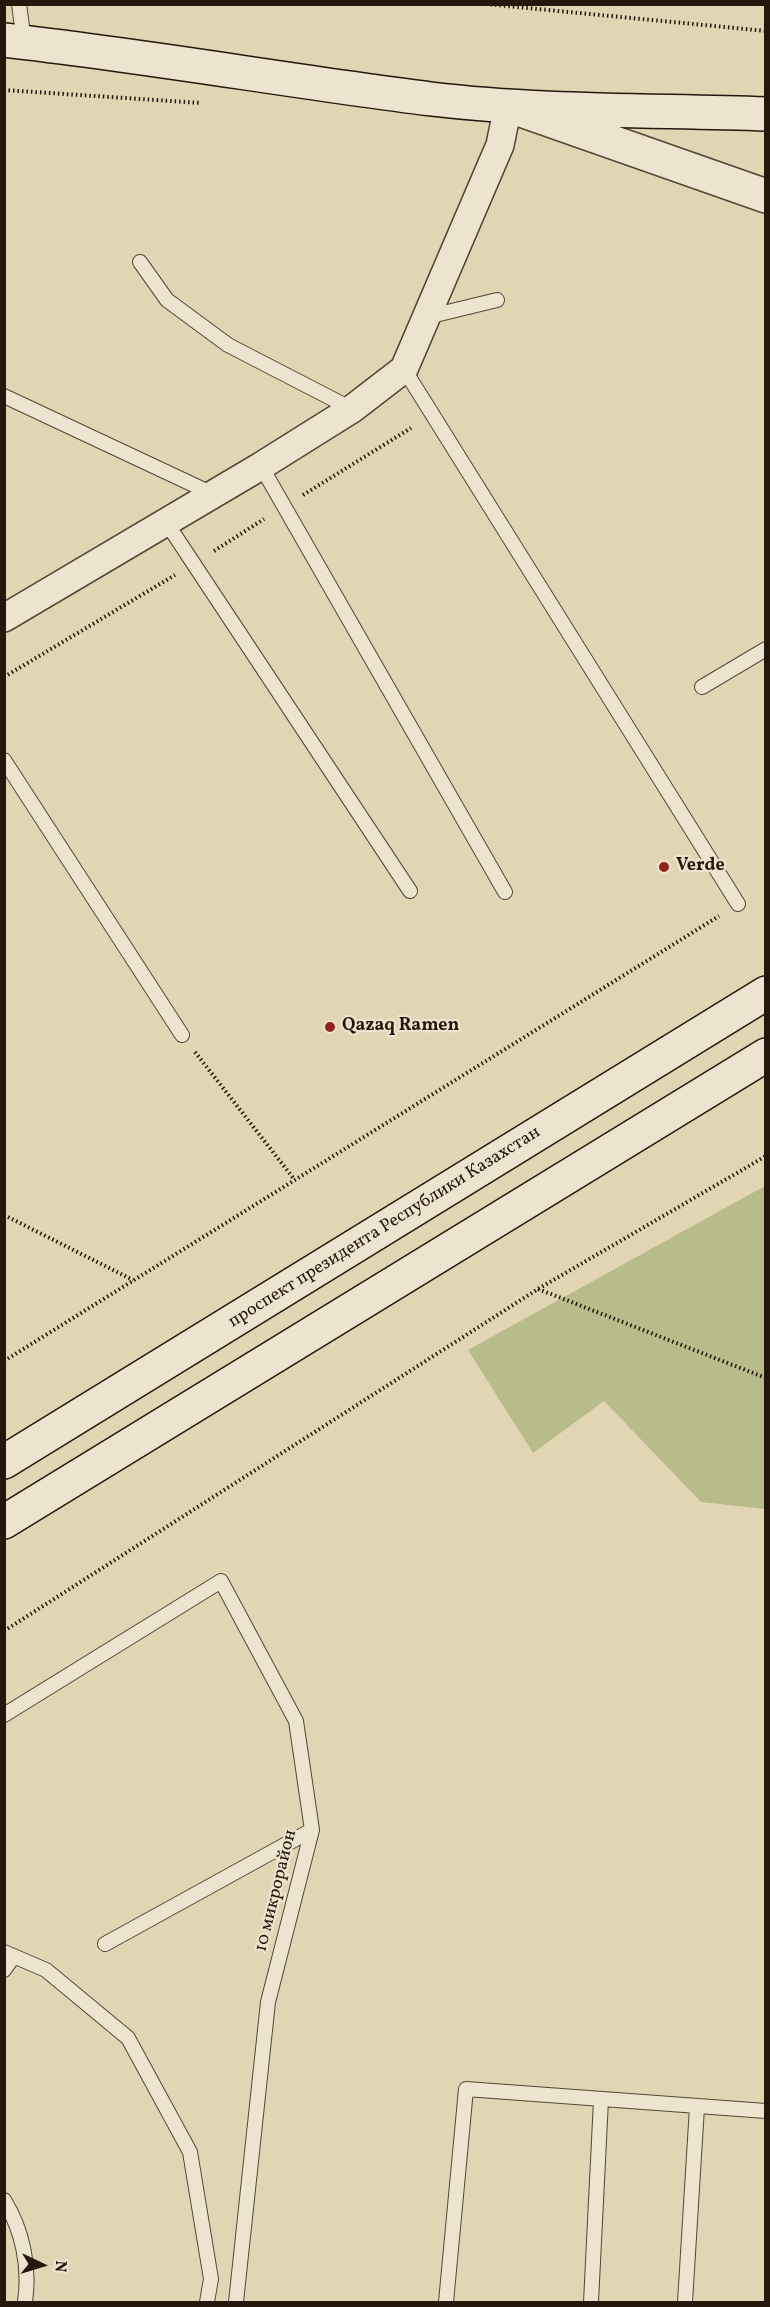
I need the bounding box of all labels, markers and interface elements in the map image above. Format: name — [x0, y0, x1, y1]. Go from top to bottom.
place label: Verde — [676, 856, 725, 878]
marker: Verde — [657, 860, 671, 874]
place label: Qazaq Ramen — [342, 1016, 459, 1038]
marker: Qazaq Ramen — [323, 1020, 337, 1034]
street label: проспект президента Республики Казахстан — [225, 1122, 545, 1334]
street label: 10 микрорайон — [251, 1828, 303, 1954]
north arrow — [12, 2235, 72, 2295]
text: N — [49, 2260, 71, 2273]

